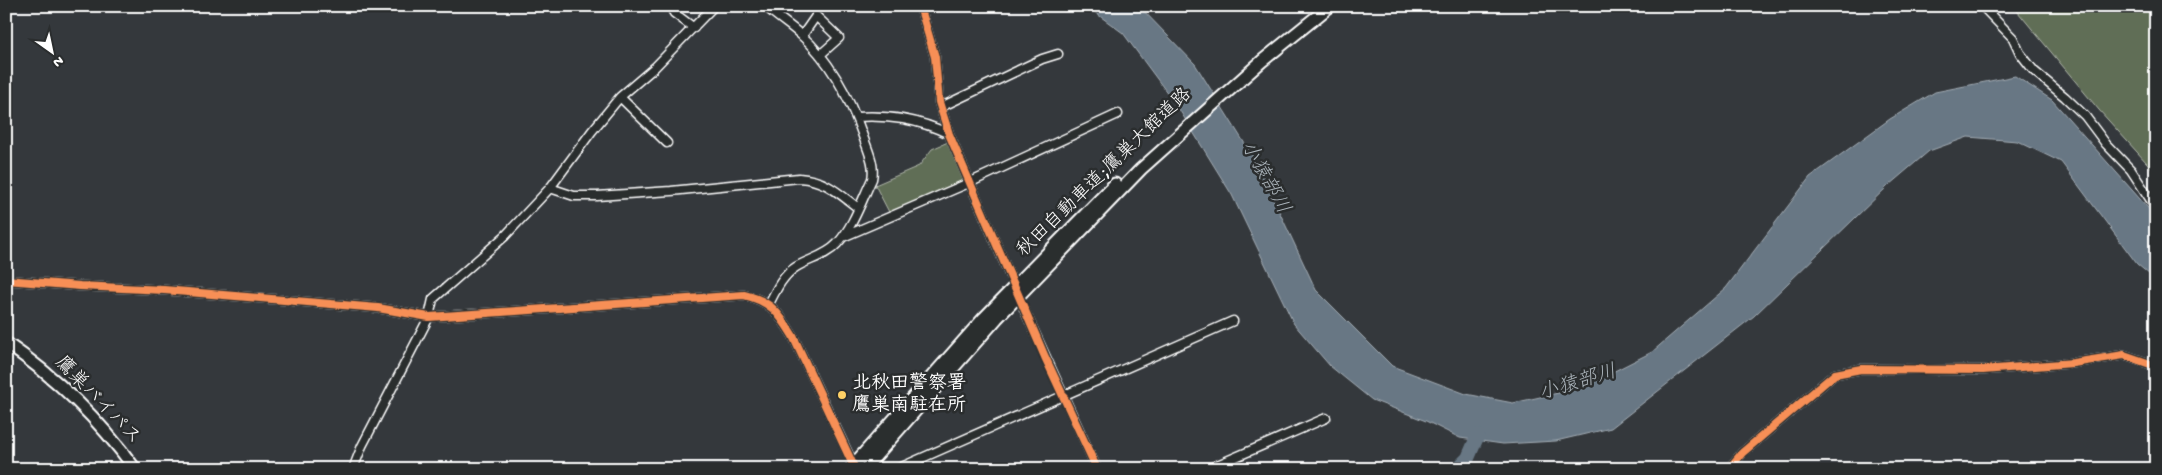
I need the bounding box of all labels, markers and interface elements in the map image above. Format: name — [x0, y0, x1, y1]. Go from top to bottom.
north arrow — [28, 28, 78, 78]
text: N — [49, 51, 66, 70]
street label: 秋田自動車道;鷹巣大館道路 — [1012, 83, 1197, 263]
water label: 小猿部川 — [1235, 137, 1294, 219]
street label: 鷹巣バイパス — [49, 351, 145, 450]
water label: 小猿部川 — [1536, 360, 1620, 407]
place label: 北秋田警察署 鷹巣南駐在所 — [852, 372, 966, 418]
marker: 北秋田警察署 鷹巣南駐在所 — [836, 389, 848, 401]

